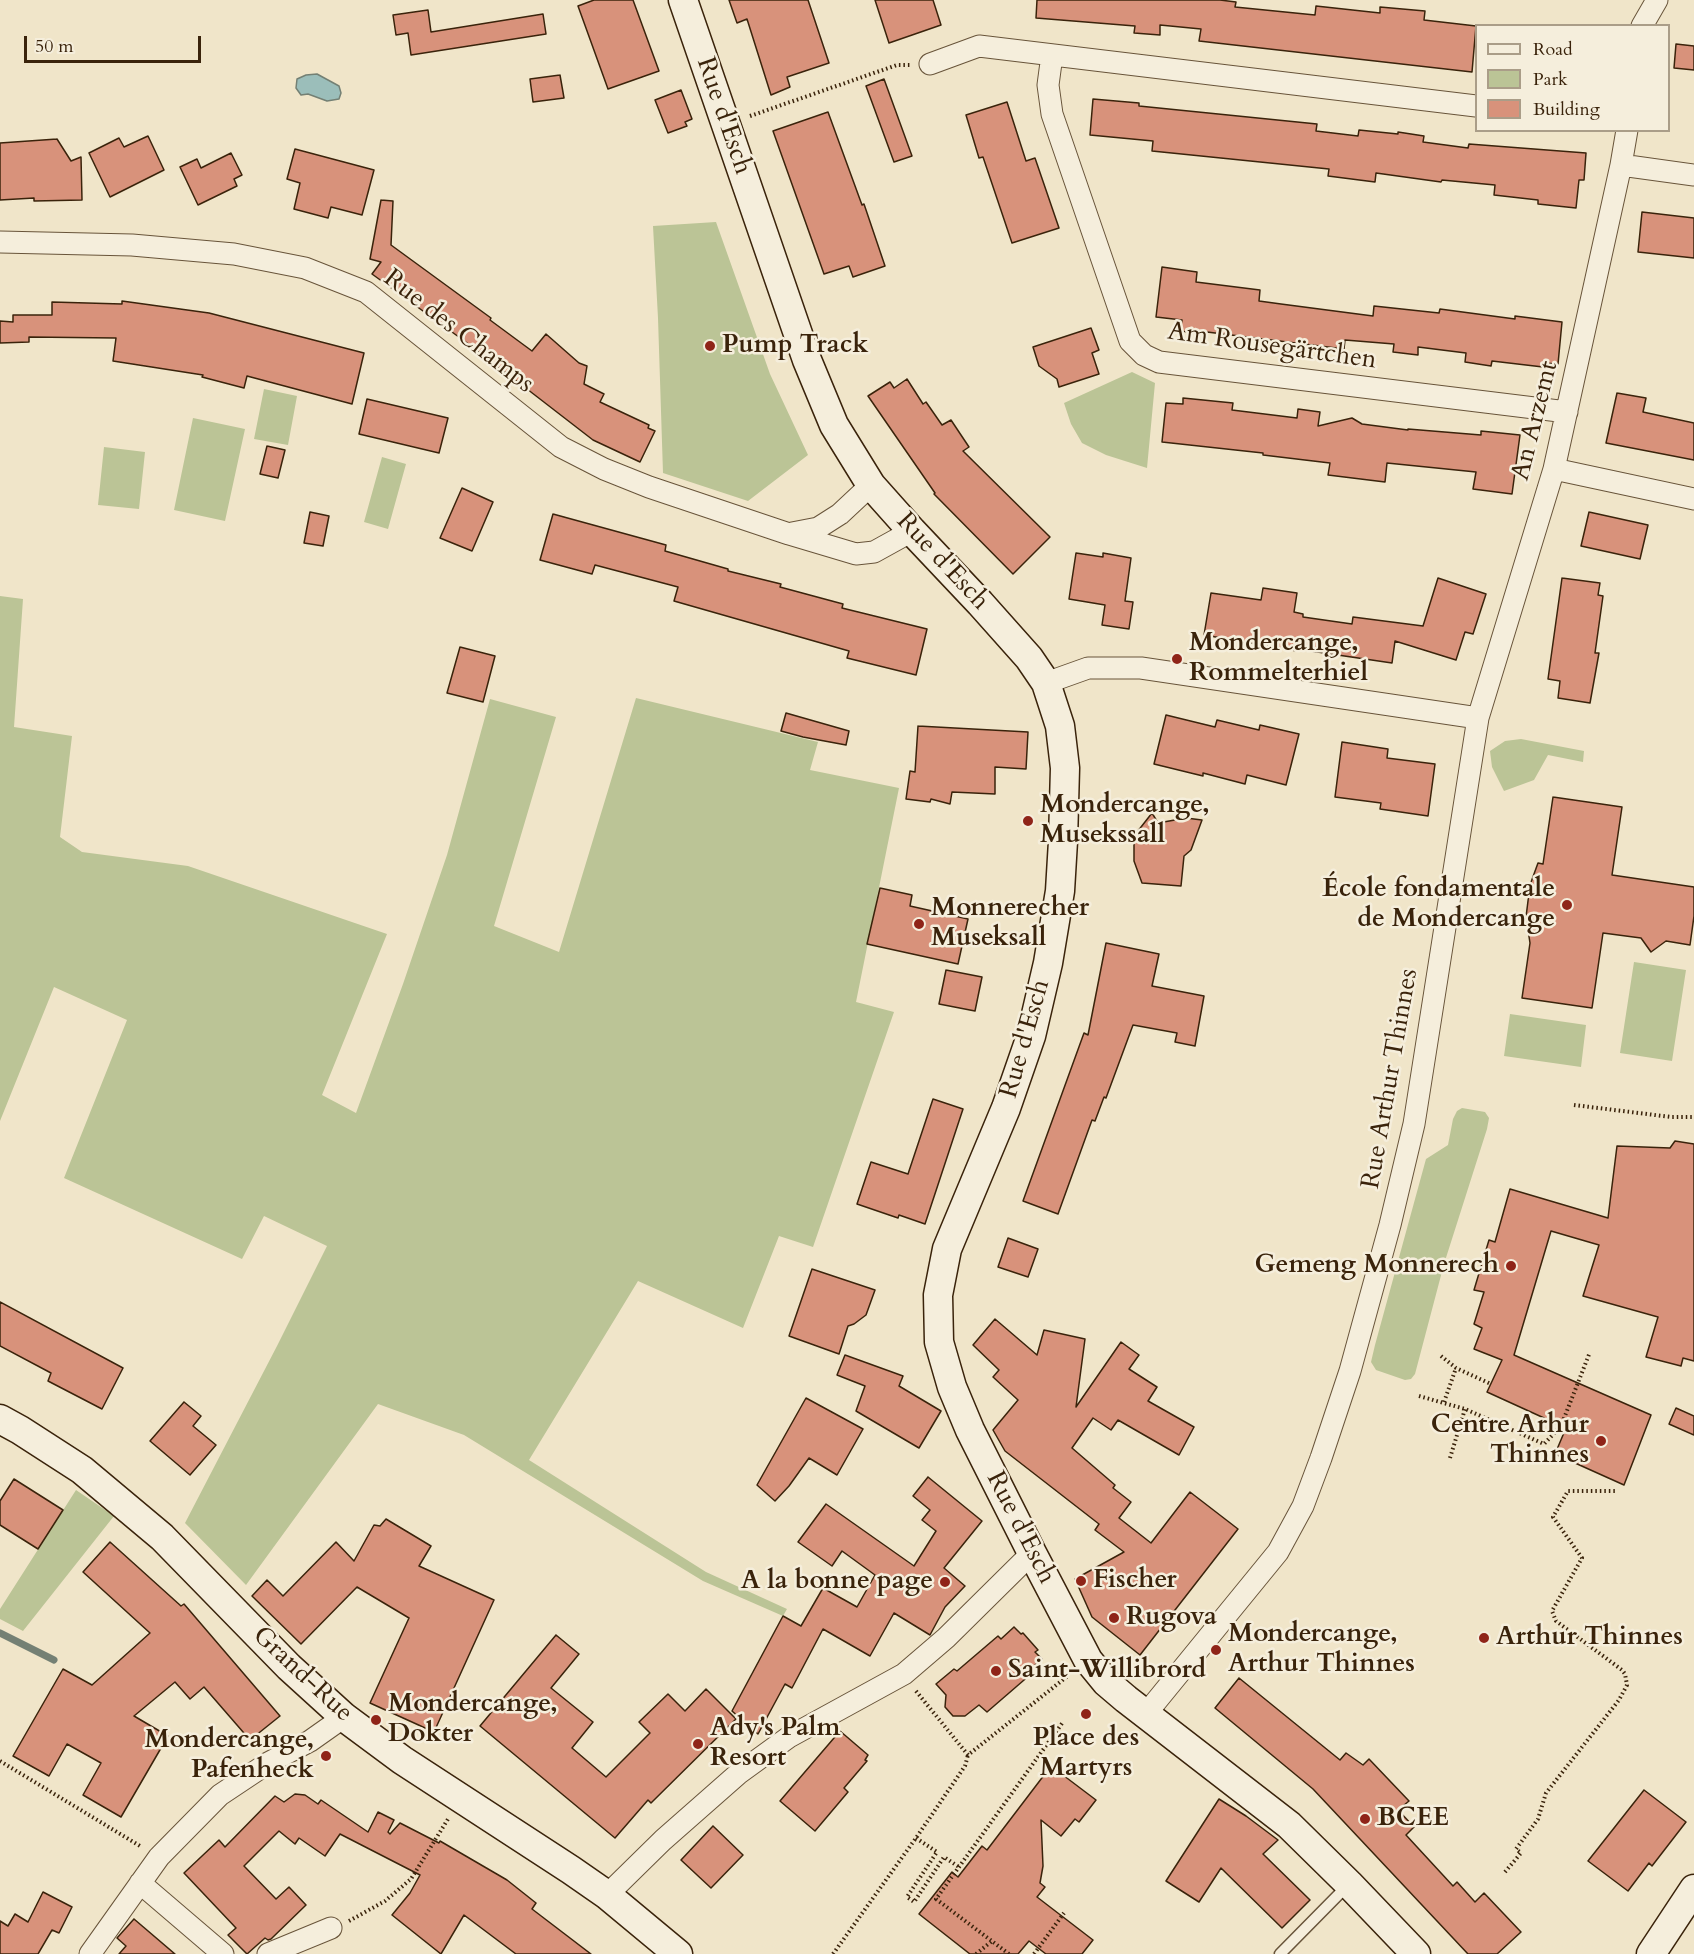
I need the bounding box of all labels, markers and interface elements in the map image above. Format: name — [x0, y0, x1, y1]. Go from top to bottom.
scale bar — [27, 24, 204, 62]
legend — [1475, 24, 1670, 132]
text: 50 m — [35, 34, 74, 59]
text: Road — [1533, 37, 1573, 62]
street label: Rue d'Esch — [688, 53, 758, 179]
text: Park — [1533, 67, 1568, 92]
text: Building — [1533, 97, 1600, 122]
street label: Rue des Champs — [377, 264, 539, 400]
street label: Am Rousegärtchen — [1165, 317, 1379, 377]
place label: Pump Track — [722, 330, 868, 362]
marker: Pump Track — [703, 339, 717, 353]
street label: An Arzemt — [1506, 358, 1566, 484]
street label: Rue d'Esch — [889, 507, 995, 617]
place label: Mondercange, Rommelterhiel — [1189, 628, 1368, 690]
marker: Mondercange, Rommelterhiel — [1170, 652, 1184, 666]
place label: Mondercange, Musekssall — [1040, 790, 1210, 852]
marker: Mondercange, Musekssall — [1021, 814, 1035, 828]
place label: École fondamentale de Mondercange — [1322, 874, 1555, 936]
place label: Monnerecher Museksall — [931, 893, 1089, 954]
marker: École fondamentale de Mondercange — [1560, 898, 1574, 912]
marker: Monnerecher Museksall — [912, 917, 926, 931]
street label: Rue Arthur Thinnes — [1356, 966, 1426, 1192]
street label: Rue d'Esch — [994, 976, 1058, 1102]
place label: Gemeng Monnerech — [1254, 1250, 1499, 1282]
marker: Gemeng Monnerech — [1504, 1259, 1518, 1273]
place label: Centre Arhur Thinnes — [1431, 1410, 1589, 1472]
marker: Centre Arhur Thinnes — [1594, 1434, 1608, 1448]
street label: Rue d'Esch — [978, 1467, 1062, 1589]
place label: Fischer — [1093, 1565, 1177, 1597]
place label: A la bonne page — [741, 1566, 933, 1598]
marker: Fischer — [1074, 1574, 1088, 1588]
marker: A la bonne page — [938, 1575, 952, 1589]
place label: Rugova — [1126, 1602, 1217, 1634]
marker: Rugova — [1107, 1611, 1121, 1625]
place label: Mondercange, Arthur Thinnes — [1228, 1619, 1415, 1680]
street label: Grand-Rue — [245, 1621, 359, 1729]
place label: Arthur Thinnes — [1496, 1622, 1683, 1654]
marker: Arthur Thinnes — [1477, 1631, 1491, 1645]
marker: Mondercange, Arthur Thinnes — [1209, 1643, 1223, 1657]
place label: Saint-Willibrord — [1008, 1655, 1206, 1687]
marker: Saint-Willibrord — [989, 1664, 1003, 1678]
place label: Mondercange, Dokter — [388, 1689, 558, 1750]
marker: Place des Martyrs — [1079, 1707, 1093, 1721]
marker: Mondercange, Dokter — [369, 1713, 383, 1727]
place label: Ady's Palm Resort — [710, 1713, 840, 1774]
place label: Place des Martyrs — [1033, 1723, 1139, 1784]
place label: Mondercange, Pafenheck — [144, 1725, 314, 1786]
marker: Ady's Palm Resort — [691, 1737, 705, 1751]
marker: Mondercange, Pafenheck — [319, 1749, 333, 1763]
place label: BCEE — [1377, 1803, 1449, 1835]
marker: BCEE — [1358, 1812, 1372, 1826]

